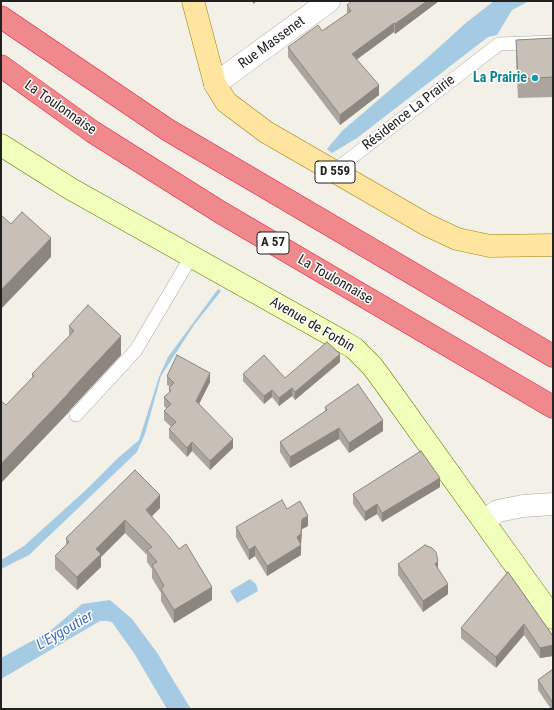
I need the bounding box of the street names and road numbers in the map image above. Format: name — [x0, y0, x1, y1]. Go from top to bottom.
street label: Rue Massenet — [235, 13, 309, 73]
street label: Résidence La Prairie — [360, 72, 458, 154]
street label: La Toulonnaise — [21, 77, 99, 139]
road number: D 559 — [315, 161, 355, 183]
road number: A 57 — [257, 232, 289, 254]
street label: La Toulonnaise — [295, 252, 375, 308]
street label: Avenue de Forbin — [267, 294, 357, 356]

